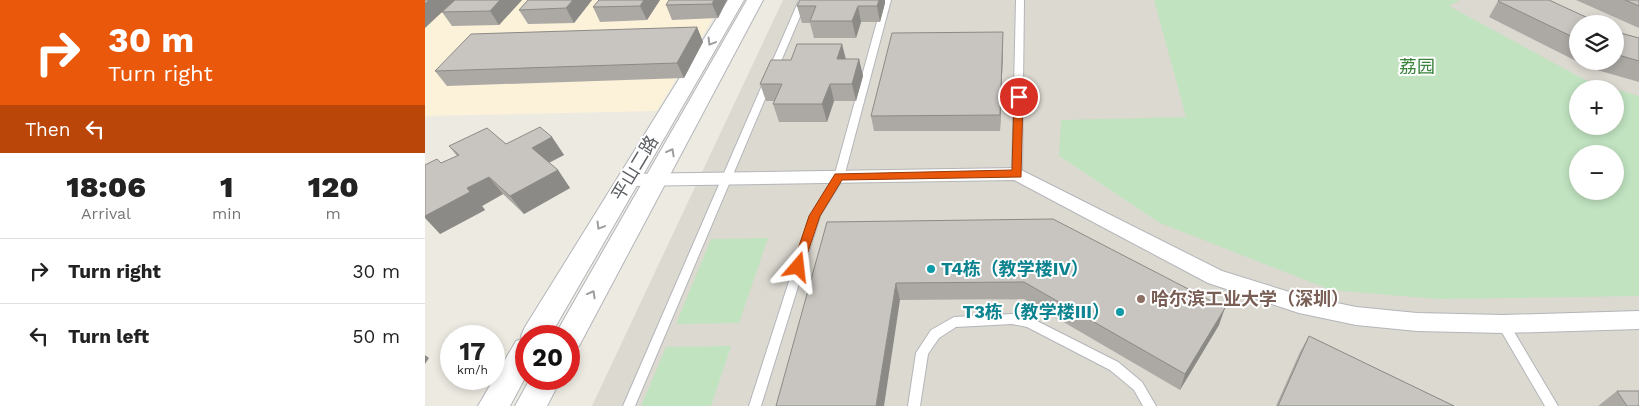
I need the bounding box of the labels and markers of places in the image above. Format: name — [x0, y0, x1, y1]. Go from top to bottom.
pin — [998, 76, 1040, 118]
place label: T4栋（教学楼IV） — [941, 258, 1089, 279]
marker: T4栋（教学楼IV） — [925, 263, 937, 275]
place label: 哈尔滨工业大学（深圳） — [1151, 288, 1349, 309]
marker: 哈尔滨工业大学（深圳） — [1135, 293, 1147, 305]
place label: T3栋（教学楼III） — [962, 301, 1110, 322]
marker: T3栋（教学楼III） — [1114, 306, 1126, 318]

